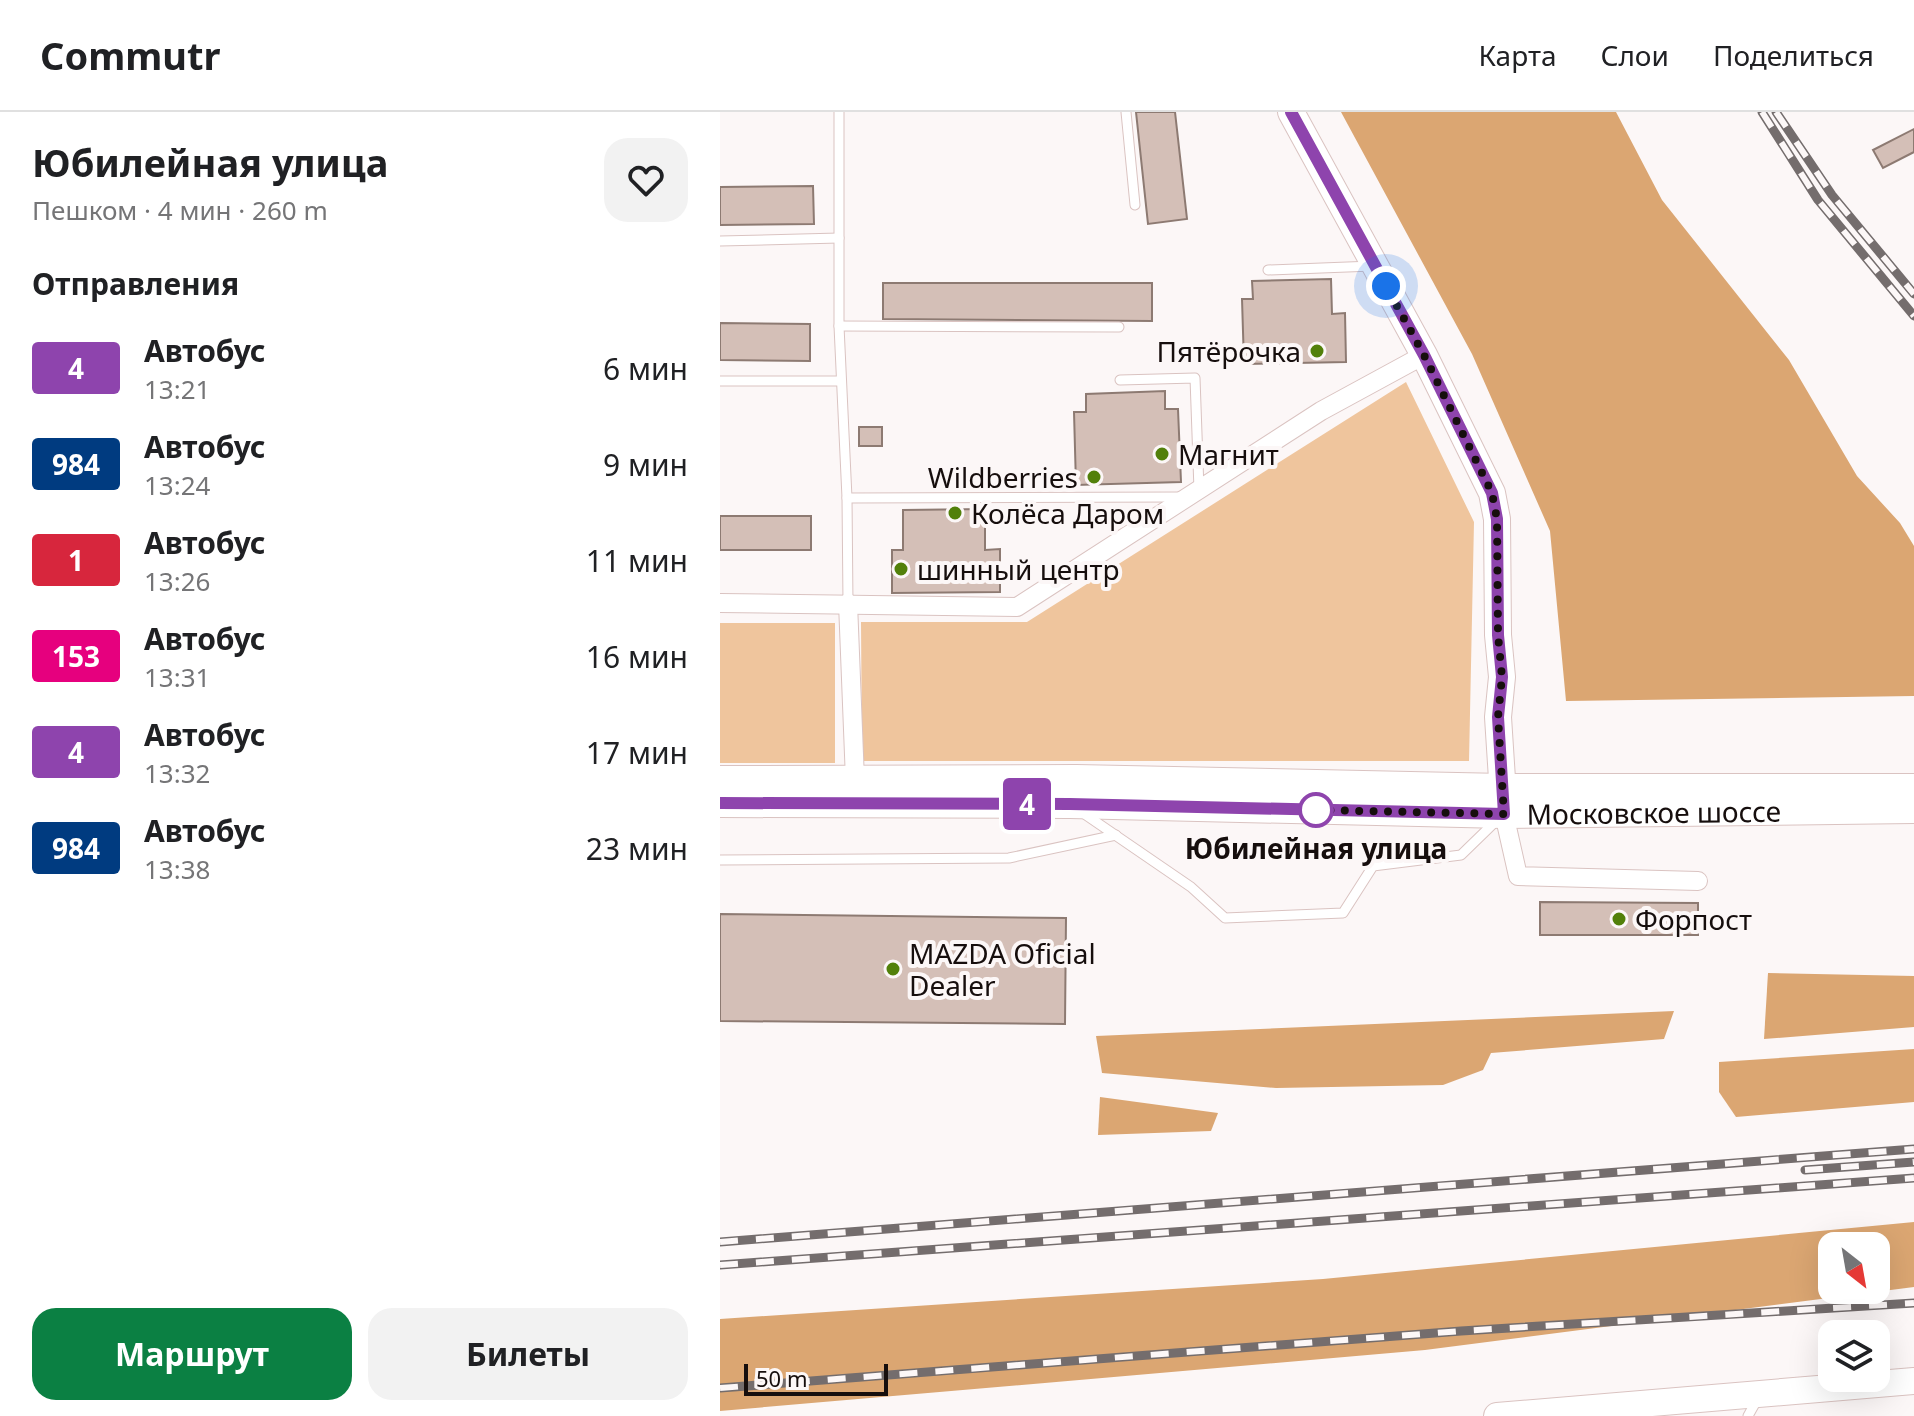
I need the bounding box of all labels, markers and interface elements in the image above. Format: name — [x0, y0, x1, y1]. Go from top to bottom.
text: Commutr — [40, 29, 220, 81]
text: Карта — [1478, 36, 1557, 74]
text: Слои — [1601, 36, 1669, 74]
text: Поделиться — [1713, 36, 1874, 74]
text: Юбилейная улица — [32, 136, 388, 188]
button: heart — [604, 138, 688, 222]
text: Пешком · 4 мин · 260 m — [32, 192, 328, 228]
text: Отправления — [32, 263, 239, 304]
your location — [1366, 266, 1406, 306]
text: Автобус — [144, 330, 266, 371]
place label: Пятёрочка — [1156, 332, 1301, 370]
marker: Пятёрочка — [1308, 342, 1326, 360]
text: 6 мин — [603, 348, 688, 389]
text: 4 — [68, 349, 84, 387]
text: 13:21 — [144, 371, 210, 407]
text: Автобус — [144, 426, 266, 467]
place label: Магнит — [1178, 435, 1279, 473]
text: 9 мин — [603, 444, 688, 485]
text: 984 — [52, 445, 100, 483]
marker: Магнит — [1153, 445, 1171, 463]
place label: Wildberries — [928, 458, 1078, 496]
text: 13:24 — [144, 467, 210, 503]
marker: Wildberries — [1085, 468, 1103, 486]
place label: Колёса Даром — [971, 494, 1164, 532]
marker: Колёса Даром — [946, 504, 964, 522]
text: Автобус — [144, 522, 266, 563]
text: 11 мин — [586, 540, 688, 581]
text: 1 — [68, 541, 84, 579]
place label: шинный центр — [917, 550, 1120, 588]
marker: шинный центр — [892, 560, 910, 578]
text: 13:26 — [144, 563, 210, 599]
text: Автобус — [144, 618, 266, 659]
text: 16 мин — [586, 636, 688, 677]
text: 153 — [52, 637, 100, 675]
text: 13:31 — [144, 659, 210, 695]
text: Автобус — [144, 714, 266, 755]
text: 17 мин — [586, 732, 688, 773]
text: 4 — [68, 733, 84, 771]
text: 13:32 — [144, 755, 210, 791]
line badge: 4 — [1001, 778, 1053, 830]
text: 4 — [1019, 785, 1035, 823]
street label: Московское шоссе — [1527, 792, 1781, 833]
marker: Юбилейная улица — [1299, 793, 1333, 827]
text: Автобус — [144, 810, 266, 851]
text: 23 мин — [586, 828, 688, 869]
text: 984 — [52, 829, 100, 867]
place label: Юбилейная улица — [1185, 829, 1447, 867]
text: 13:38 — [144, 851, 210, 887]
place label: Форпост — [1635, 900, 1752, 938]
marker: Форпост — [1610, 910, 1628, 928]
place label: MAZDA Oficial Dealer — [909, 934, 1096, 1004]
marker: MAZDA Oficial Dealer — [884, 960, 902, 978]
north arrow — [1818, 1232, 1890, 1304]
map controls — [1818, 1232, 1890, 1392]
button: Маршрут — [32, 1308, 352, 1400]
button: Билеты — [368, 1308, 688, 1400]
button: layers — [1818, 1320, 1890, 1392]
scale bar — [744, 1360, 888, 1396]
text: 50 m — [756, 1363, 807, 1393]

